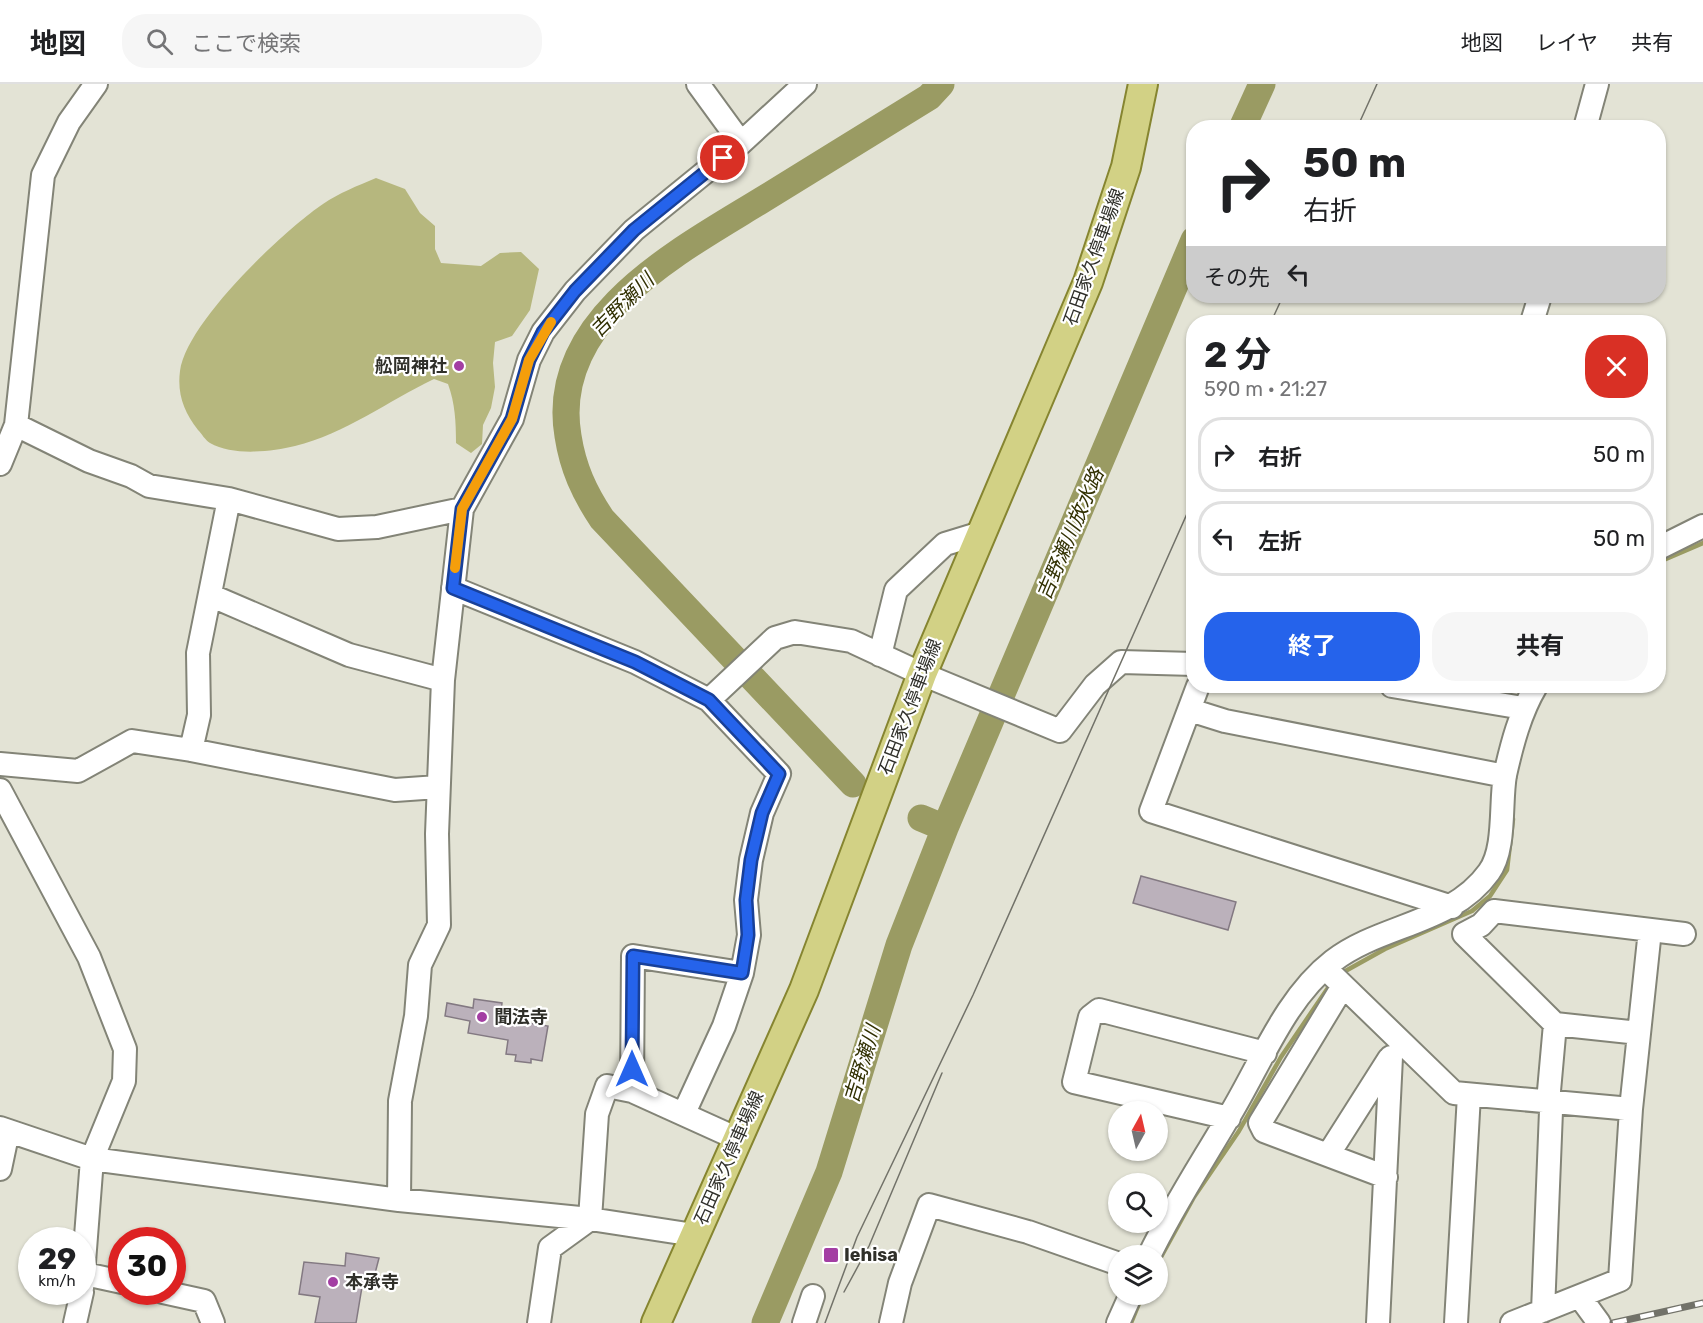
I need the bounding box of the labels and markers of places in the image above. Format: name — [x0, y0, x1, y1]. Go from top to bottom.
pin — [697, 132, 748, 183]
place label: 舩岡神社 — [375, 355, 447, 377]
marker: 舩岡神社 — [452, 359, 466, 373]
place label: 聞法寺 — [494, 1006, 548, 1028]
marker: 聞法寺 — [475, 1010, 489, 1024]
place label: Iehisa — [844, 1244, 898, 1266]
marker: Iehisa — [822, 1246, 840, 1264]
place label: 本承寺 — [345, 1271, 399, 1293]
marker: 本承寺 — [326, 1275, 340, 1289]

